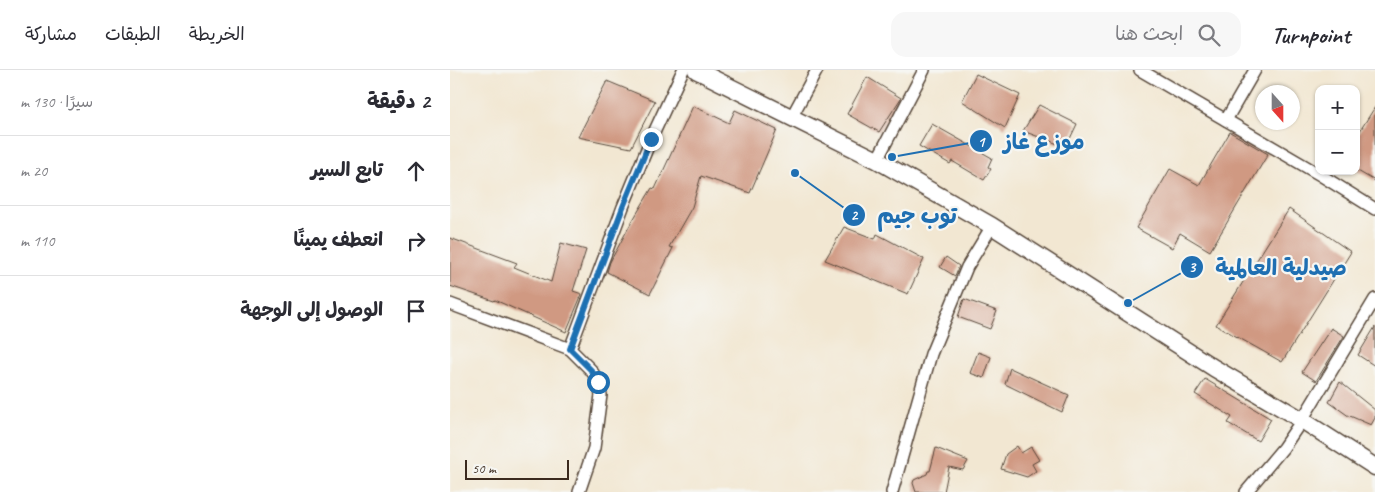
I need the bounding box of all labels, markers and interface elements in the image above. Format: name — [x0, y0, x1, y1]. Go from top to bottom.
search box — [891, 12, 1241, 57]
text: Turnpoint — [1271, 20, 1350, 50]
icon: search — [1195, 21, 1223, 49]
text: ابحث هنا — [1115, 22, 1183, 46]
text: مشاركة — [25, 23, 77, 45]
text: الطبقات — [105, 23, 161, 45]
text: الخريطة — [189, 23, 245, 45]
north arrow — [1255, 85, 1300, 130]
map controls — [1315, 85, 1360, 175]
button: + — [1315, 85, 1360, 130]
text: 2 دقيقة — [367, 88, 430, 114]
text: سيرًا · 130 m — [20, 92, 93, 112]
callout: موزع غاز — [969, 123, 1095, 160]
route end — [640, 128, 663, 151]
text: موزع غاز — [1001, 128, 1085, 157]
button: − — [1315, 130, 1360, 175]
text: 1 — [978, 133, 987, 152]
icon: ahead — [402, 157, 430, 185]
text: تابع السير — [311, 158, 383, 182]
text: 20 m — [20, 161, 47, 181]
callout: توب جيم — [842, 196, 967, 233]
text: توب جيم — [877, 202, 958, 232]
text: 2 — [851, 206, 859, 225]
icon: right — [402, 227, 430, 255]
text: انعطف يمينًا — [294, 228, 383, 252]
text: 110 m — [20, 231, 54, 251]
callout: صيدلية العالمية — [1180, 248, 1356, 285]
text: صيدلية العالمية — [1215, 254, 1347, 282]
text: 3 — [1189, 258, 1197, 277]
icon: arrive — [402, 297, 430, 325]
text: الوصول إلى الوجهة — [240, 298, 383, 322]
route start — [587, 371, 610, 394]
scale bar — [465, 457, 569, 480]
text: 50 m — [472, 460, 496, 477]

